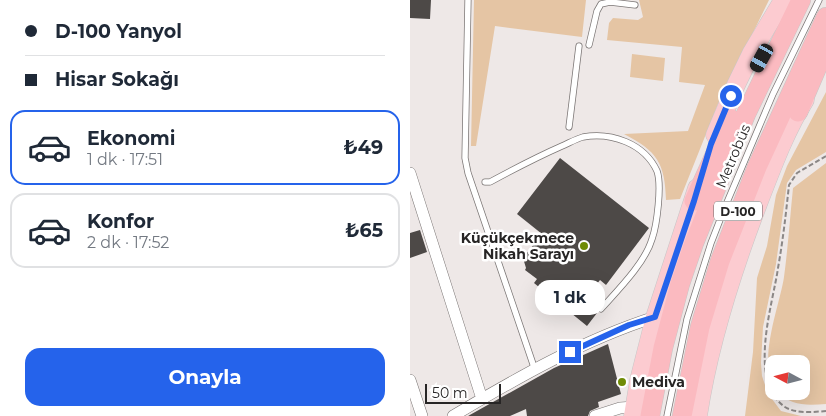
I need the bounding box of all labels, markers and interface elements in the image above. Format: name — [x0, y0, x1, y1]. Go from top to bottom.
text: D-100 Yanyol — [55, 20, 182, 43]
car — [748, 41, 775, 75]
text: Hisar Sokağı — [55, 68, 179, 91]
route start — [720, 85, 742, 107]
street label: Metrobüs — [712, 121, 755, 191]
icon: car — [27, 125, 72, 170]
text: Ekonomi — [87, 127, 176, 150]
text: ₺49 — [344, 136, 383, 159]
text: 1 dk · 17:51 — [87, 150, 163, 169]
road number: D-100 — [714, 202, 762, 220]
icon: car — [27, 208, 72, 253]
text: Konfor — [87, 210, 154, 233]
text: ₺65 — [345, 219, 383, 242]
place label: Küçükçekmece Nikah Sarayı — [461, 229, 574, 263]
text: 2 dk · 17:52 — [87, 233, 169, 252]
marker: Küçükçekmece Nikah Sarayı — [578, 240, 590, 252]
callout: 1 dk — [535, 280, 605, 314]
text: 1 dk — [554, 288, 586, 307]
route end — [559, 341, 581, 363]
button: Onayla — [25, 348, 385, 406]
north arrow — [765, 355, 810, 400]
map controls — [765, 355, 810, 400]
place label: Mediva — [632, 373, 685, 391]
marker: Mediva — [616, 376, 628, 388]
scale bar — [425, 381, 501, 404]
text: 50 m — [432, 384, 468, 402]

